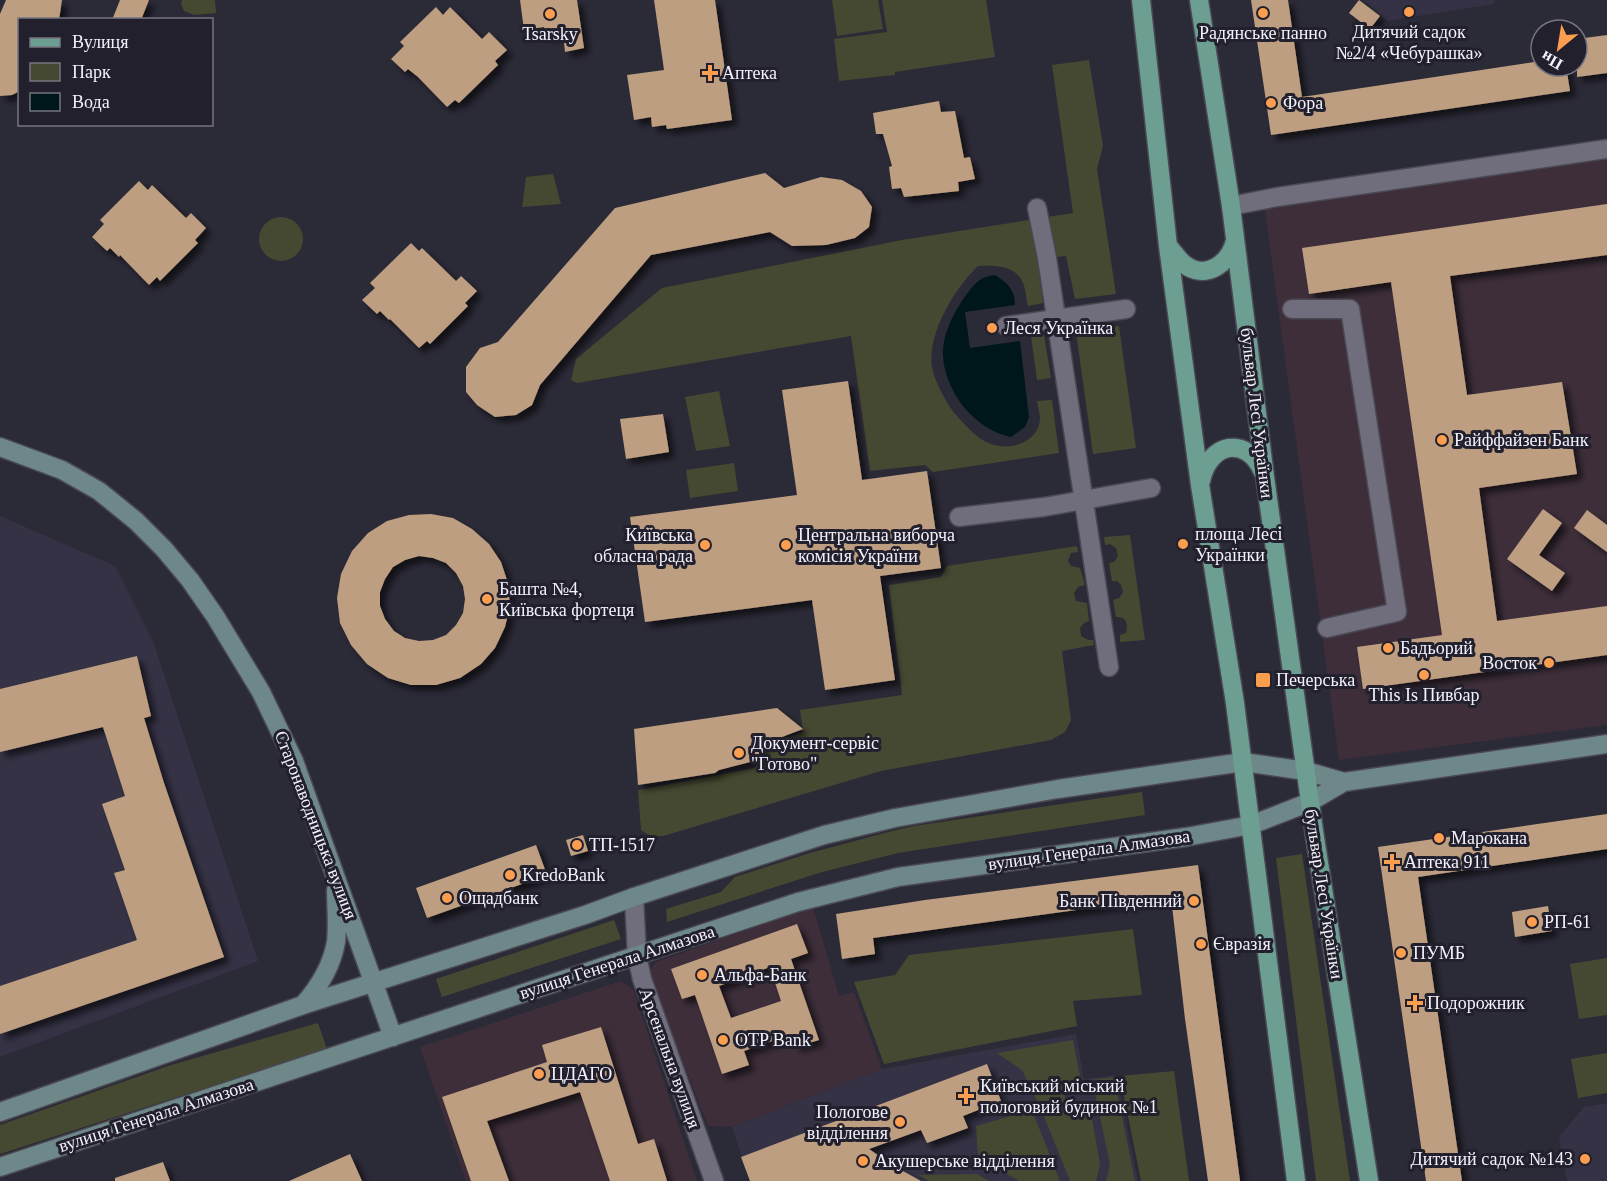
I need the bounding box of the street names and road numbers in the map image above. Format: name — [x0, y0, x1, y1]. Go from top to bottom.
street label: бульвар Лесі Українки — [1237, 327, 1277, 500]
street label: Старонаводницька вулиця — [271, 728, 361, 922]
street label: бульвар Лесі Українки — [1301, 808, 1347, 981]
street label: вулиця Генерала Алмазова — [987, 826, 1191, 874]
street label: вулиця Генерала Алмазова — [517, 921, 717, 1003]
street label: Арсенальна вулиця — [635, 985, 705, 1131]
street label: вулиця Генерала Алмазова — [56, 1074, 256, 1156]

